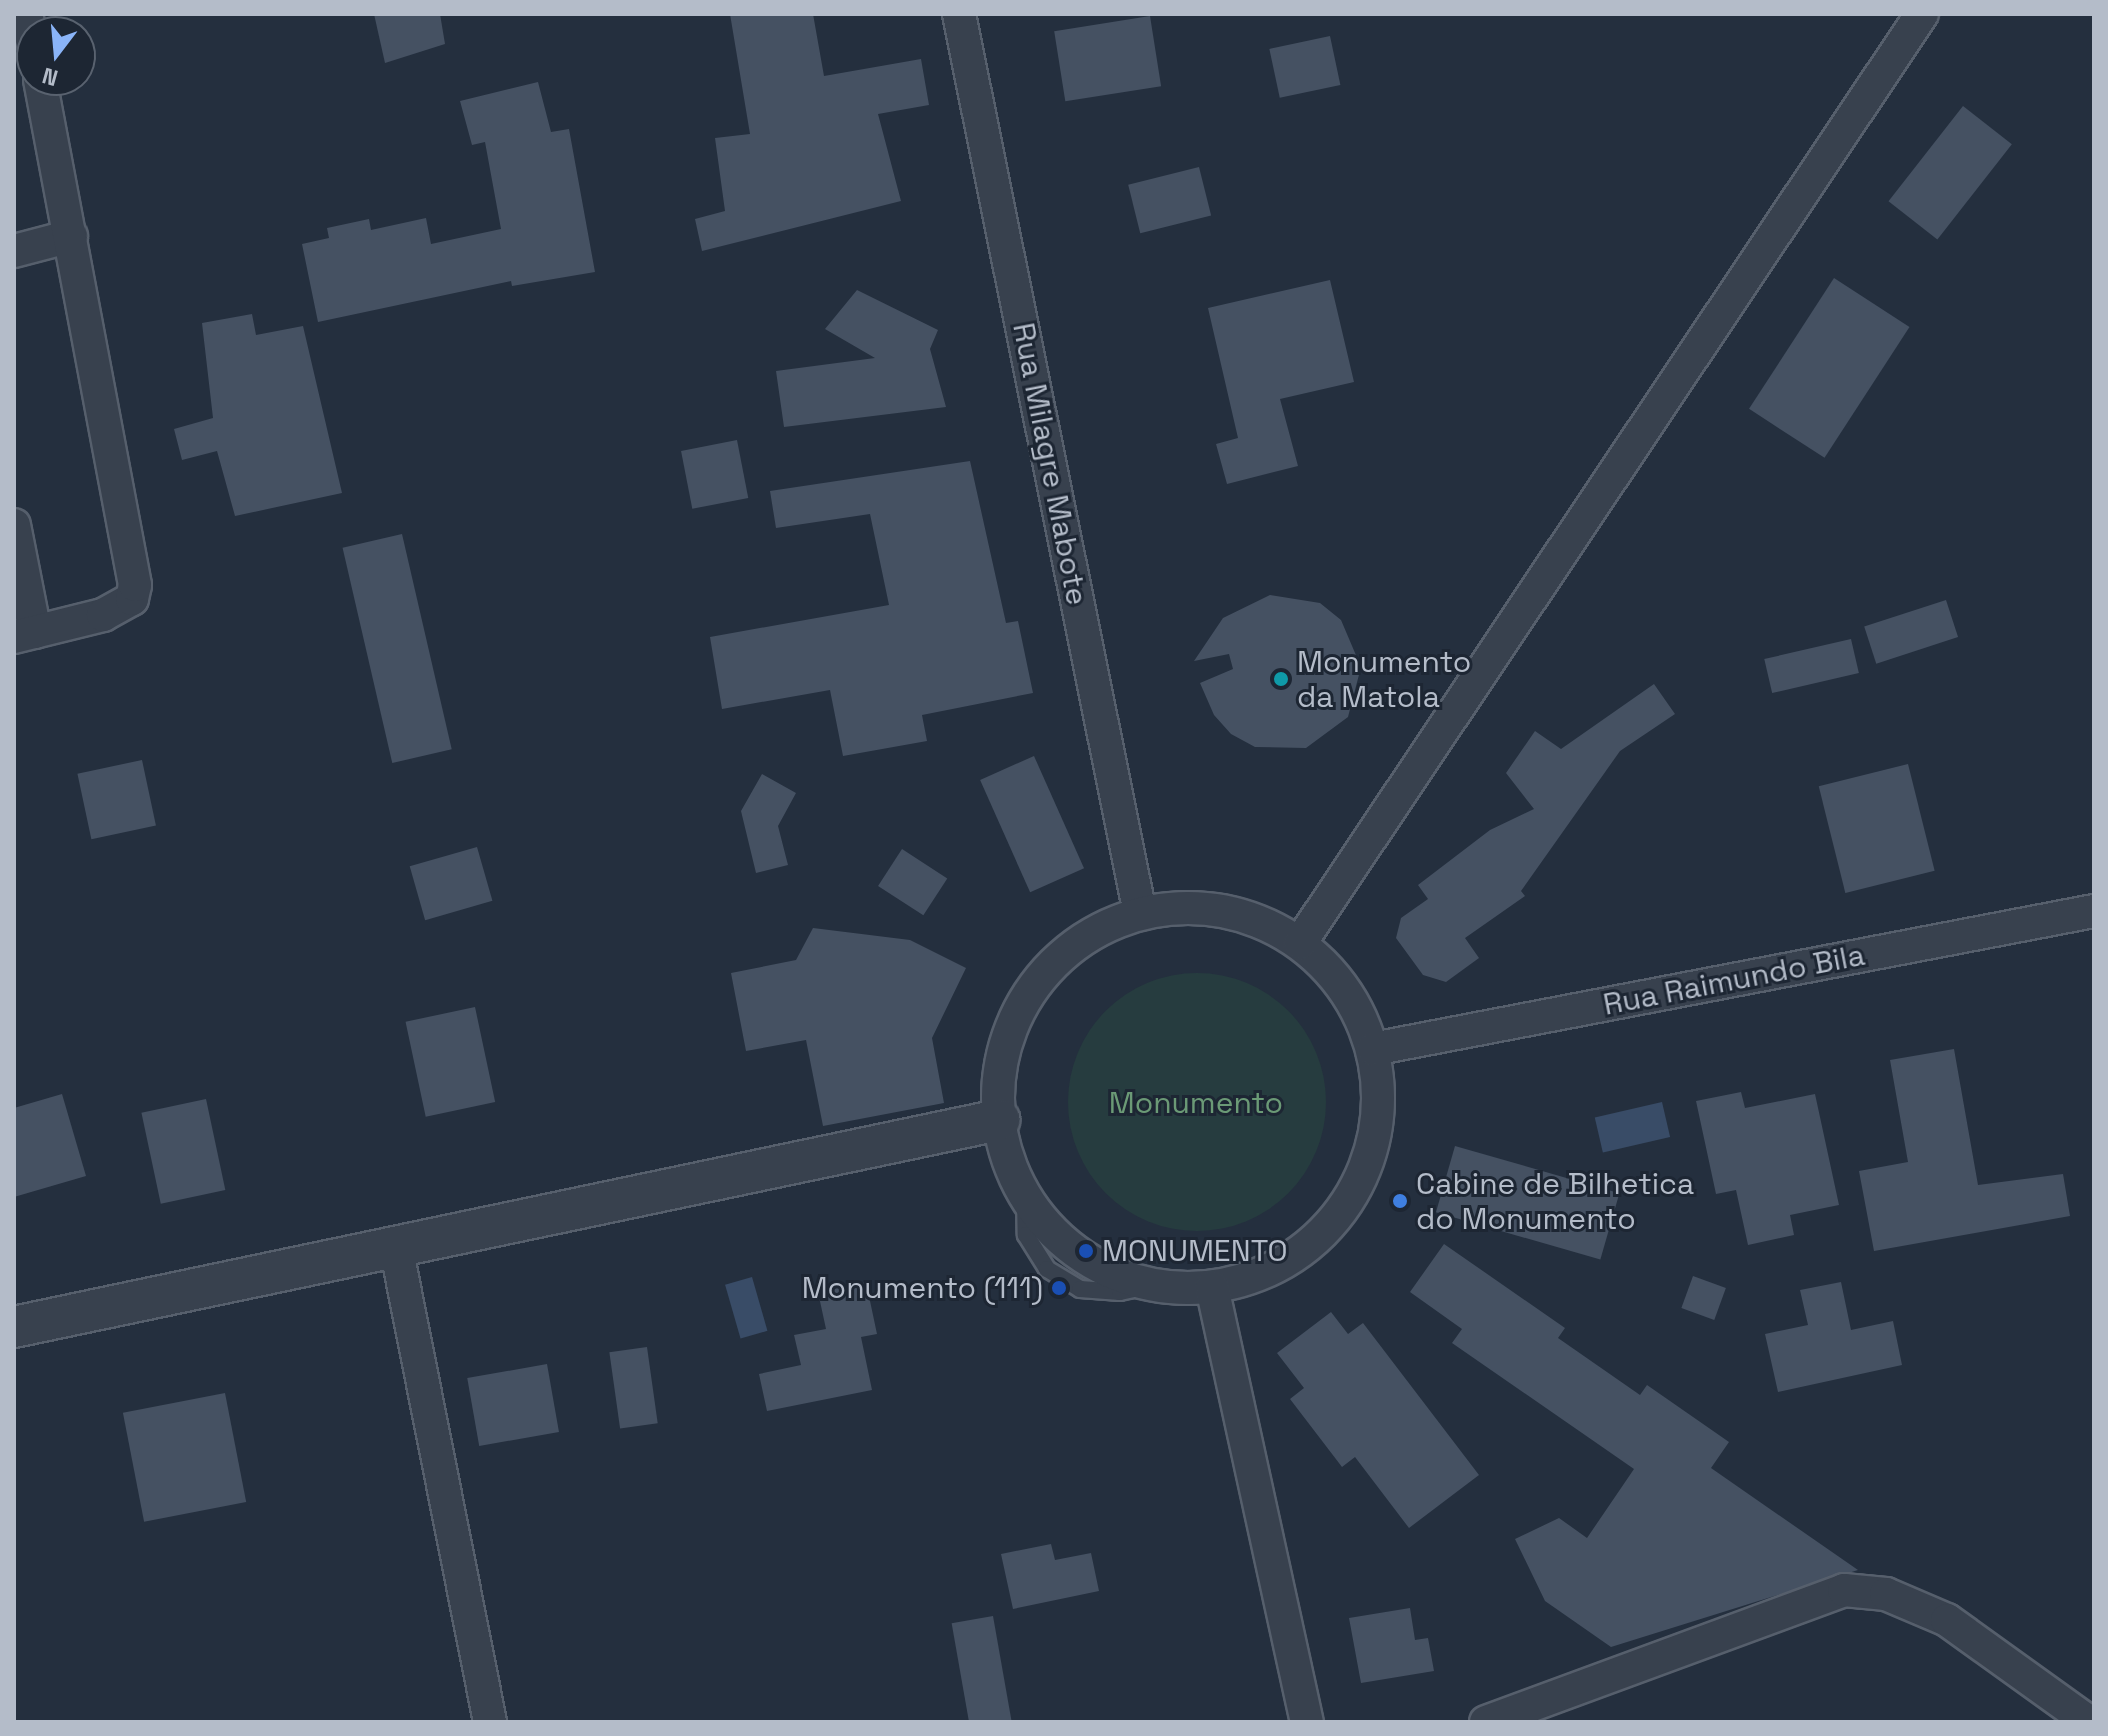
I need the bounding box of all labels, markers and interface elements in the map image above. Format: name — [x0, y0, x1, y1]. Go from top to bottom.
north arrow — [16, 16, 96, 96]
text: N — [39, 62, 61, 93]
street label: Rua Milagre Mabote — [1005, 320, 1095, 608]
place label: Monumento da Matola — [1297, 644, 1471, 714]
marker: Monumento da Matola — [1272, 670, 1290, 688]
street label: Rua Raimundo Bila — [1600, 937, 1868, 1023]
park label: Monumento — [1109, 1085, 1283, 1121]
place label: Cabine de Bilhetica do Monumento — [1416, 1166, 1694, 1236]
marker: Cabine de Bilhetica do Monumento — [1391, 1192, 1409, 1210]
place label: MONUMENTO — [1102, 1233, 1287, 1269]
marker: MONUMENTO — [1077, 1242, 1095, 1260]
place label: Monumento (111) — [802, 1270, 1043, 1306]
marker: Monumento (111) — [1050, 1279, 1068, 1297]

